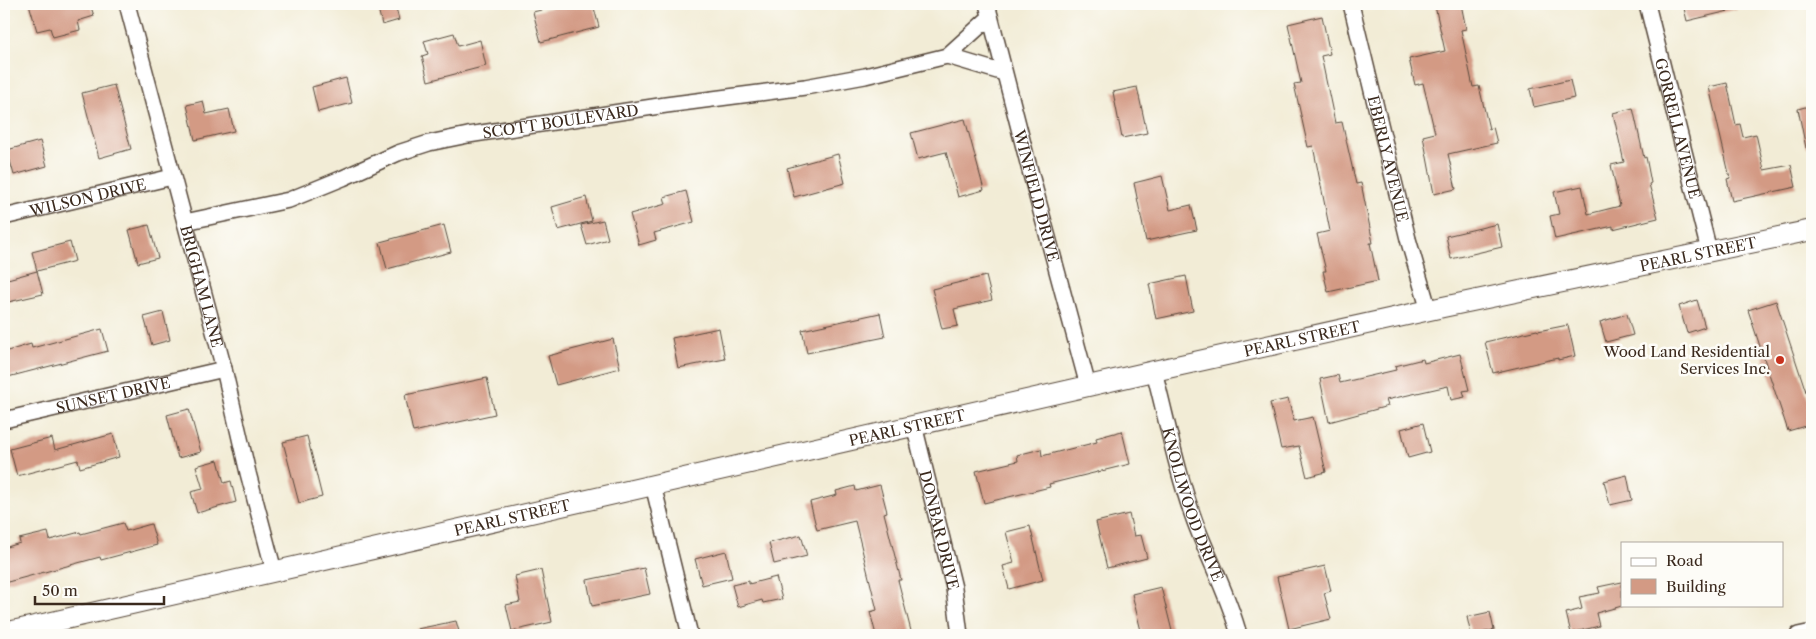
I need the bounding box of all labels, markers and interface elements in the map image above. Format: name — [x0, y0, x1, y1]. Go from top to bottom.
street label: GORRELL AVENUE — [1651, 56, 1705, 201]
street label: EBERLY AVENUE — [1364, 93, 1413, 224]
street label: SCOTT BOULEVARD — [481, 100, 640, 142]
street label: WINFIELD DRIVE — [1010, 127, 1064, 264]
street label: WILSON DRIVE — [26, 174, 148, 220]
street label: BRIGHAM LANE — [177, 223, 227, 349]
street label: PEARL STREET — [1638, 232, 1759, 275]
street label: PEARL STREET — [1242, 316, 1363, 360]
place label: Wood Land Residential Services Inc. — [1602, 342, 1771, 378]
marker: Wood Land Residential Services Inc. — [1774, 354, 1786, 366]
street label: SUNSET DRIVE — [54, 372, 172, 417]
street label: PEARL STREET — [847, 405, 968, 450]
street label: KNOLLWOOD DRIVE — [1159, 425, 1228, 584]
street label: DONBAR DRIVE — [916, 468, 964, 592]
street label: PEARL STREET — [452, 495, 573, 540]
legend — [1621, 542, 1784, 606]
text: Road — [1666, 551, 1703, 570]
scale bar — [35, 574, 164, 606]
text: Building — [1666, 577, 1726, 596]
text: 50 m — [42, 581, 78, 600]

